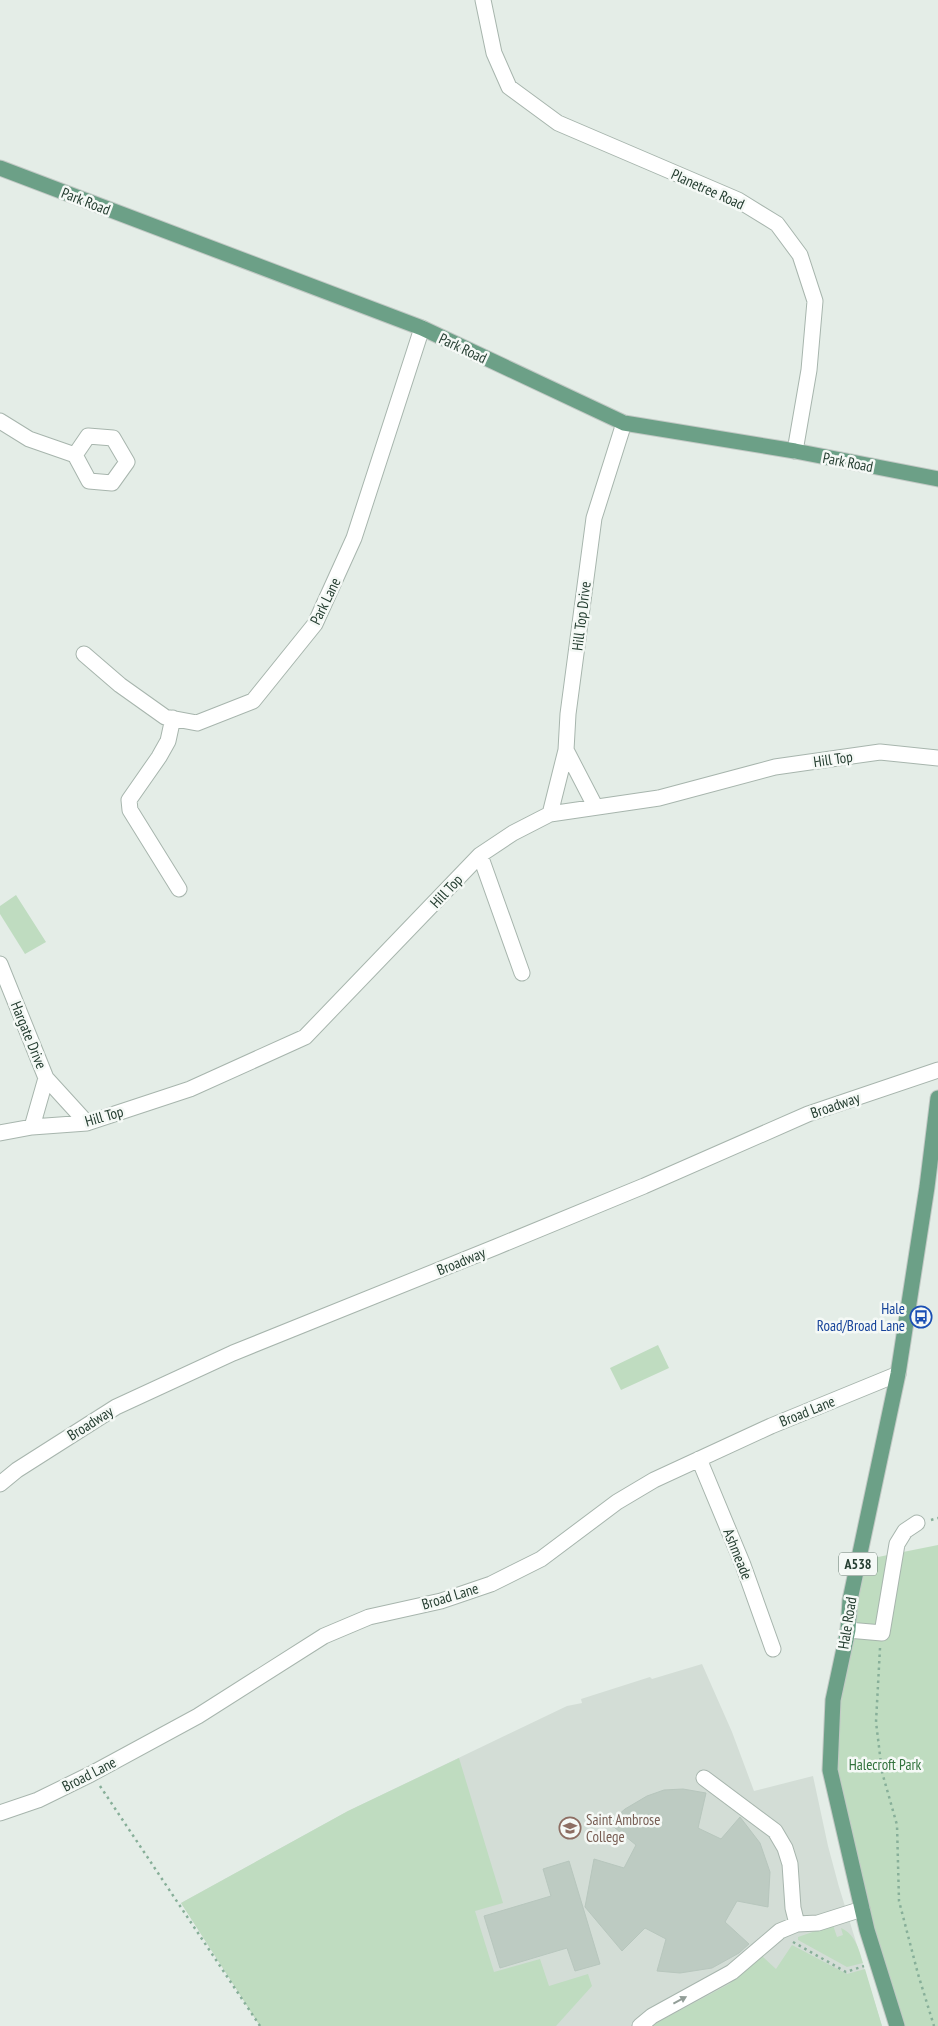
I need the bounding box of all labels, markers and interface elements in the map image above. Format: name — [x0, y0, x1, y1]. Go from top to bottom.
street label: Planetree Road — [668, 164, 748, 214]
street label: Park Road — [59, 183, 113, 219]
street label: Park Road — [436, 329, 490, 367]
street label: Park Road — [821, 448, 875, 476]
street label: Park Lane — [306, 574, 344, 628]
street label: Hill Top Drive — [567, 580, 595, 652]
street label: Hill Top — [812, 747, 854, 771]
street label: Hill Top — [426, 870, 466, 912]
street label: Hargate Drive — [7, 998, 51, 1072]
street label: Broadway — [808, 1088, 862, 1122]
street label: Hill Top — [83, 1101, 125, 1131]
street label: Broadway — [434, 1243, 488, 1279]
place label: Hale Road/Broad Lane — [817, 1299, 905, 1335]
bus stop icon: Hale Road/Broad Lane — [909, 1305, 933, 1329]
street label: Broad Lane — [776, 1391, 838, 1431]
street label: Broadway — [63, 1401, 117, 1444]
street label: Ashmeade — [719, 1526, 757, 1582]
road number: A538 — [839, 1552, 877, 1576]
street label: Broad Lane — [419, 1578, 481, 1614]
street label: Hale Road — [834, 1596, 860, 1650]
street label: Broad Lane — [59, 1752, 119, 1796]
park label: Halecroft Park — [849, 1755, 922, 1774]
place label: Saint Ambrose College — [586, 1810, 660, 1846]
school or university icon: Saint Ambrose College — [558, 1816, 582, 1840]
one-way arrow — [674, 1995, 687, 2004]

